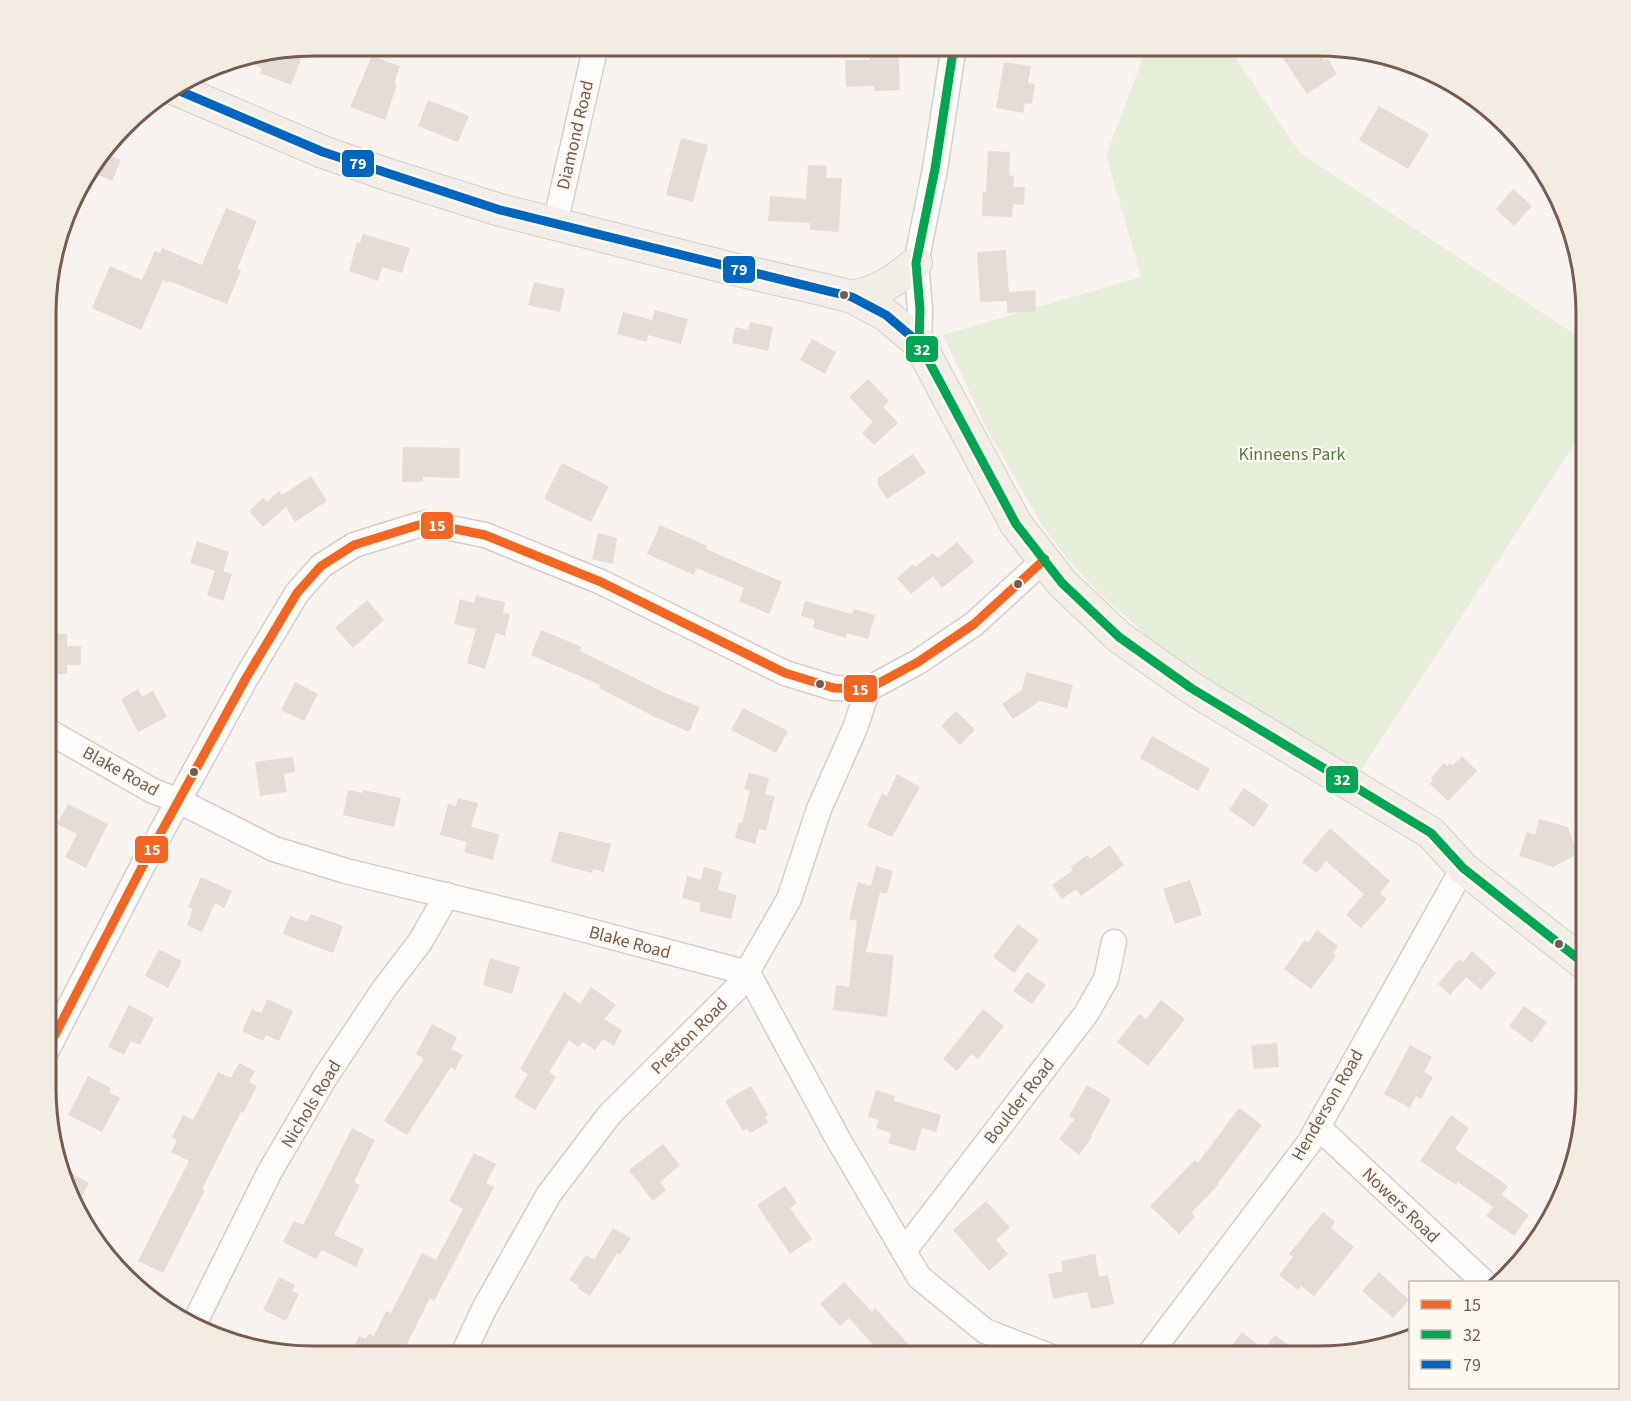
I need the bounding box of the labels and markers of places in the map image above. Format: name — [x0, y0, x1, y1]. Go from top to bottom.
unlabelled marker — [838, 289, 850, 301]
unlabelled marker — [1012, 578, 1024, 590]
unlabelled marker — [814, 678, 826, 690]
unlabelled marker — [188, 766, 200, 778]
unlabelled marker — [1553, 938, 1565, 950]

